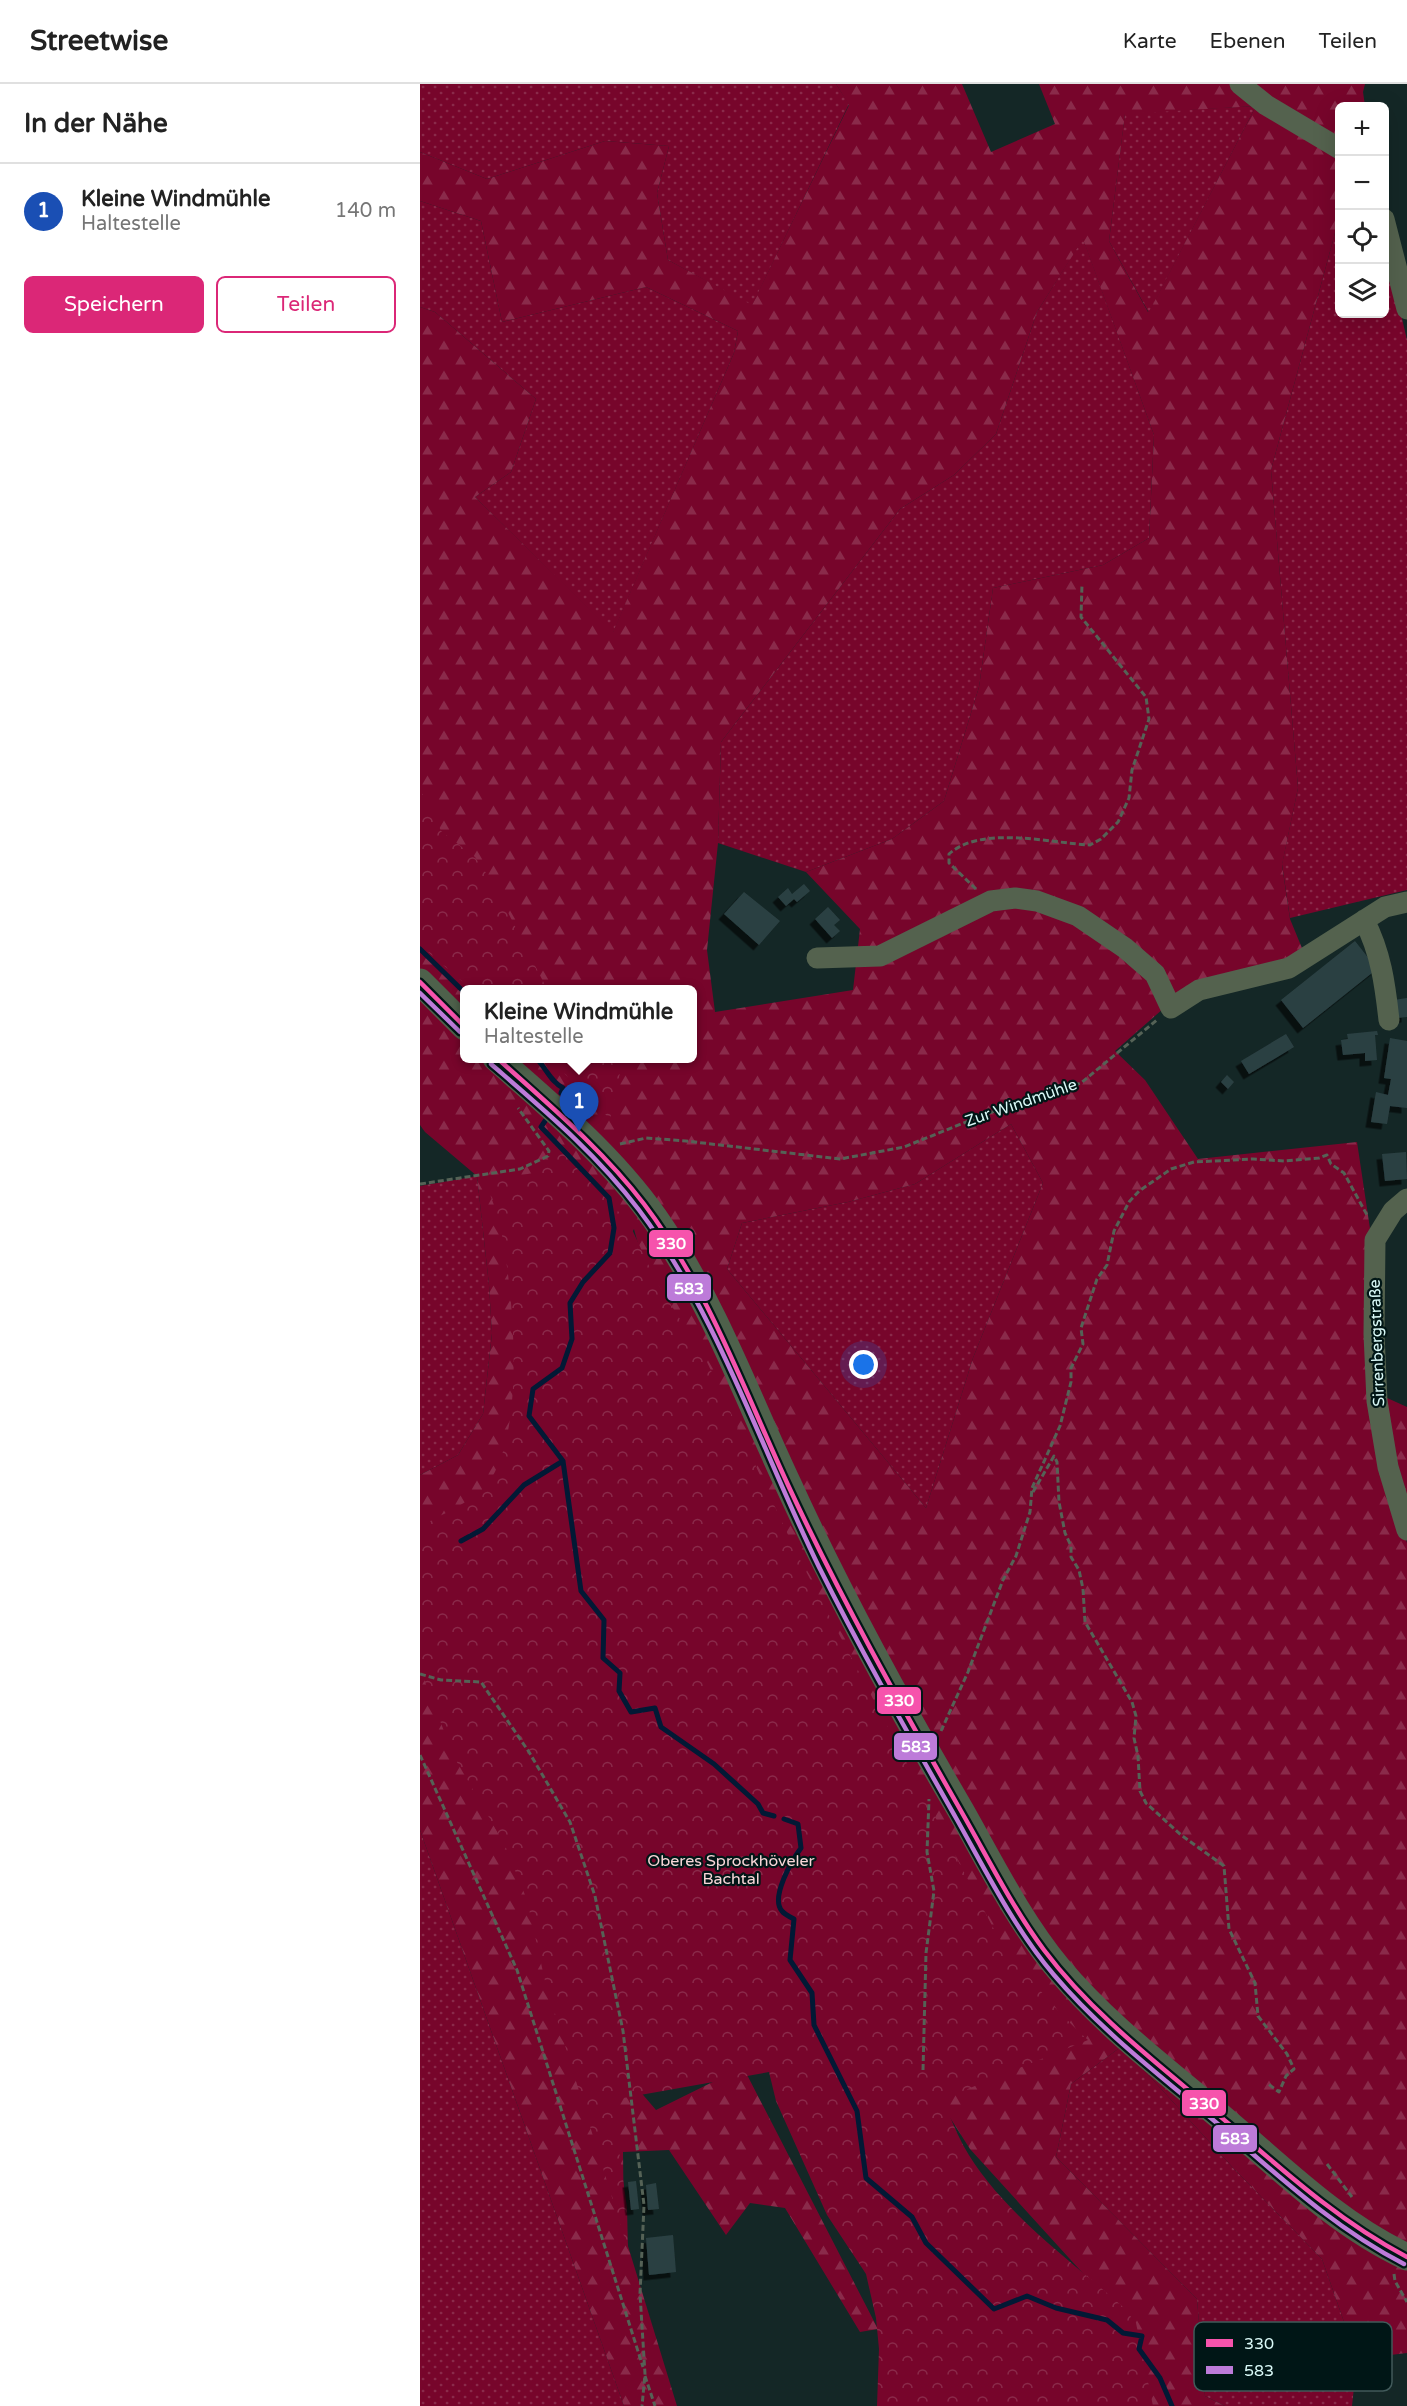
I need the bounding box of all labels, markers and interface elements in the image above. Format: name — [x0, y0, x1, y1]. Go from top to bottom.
text: Streetwise — [30, 24, 168, 58]
text: Karte — [1123, 29, 1177, 54]
text: Ebenen — [1210, 29, 1286, 54]
text: Teilen — [1319, 29, 1377, 54]
map controls — [1335, 102, 1389, 318]
button: + — [1335, 102, 1389, 156]
text: In der Nähe — [24, 108, 168, 139]
button: − — [1335, 156, 1389, 210]
text: Kleine Windmühle — [81, 186, 270, 212]
text: 1 — [37, 199, 50, 223]
text: 140 m — [335, 199, 396, 223]
button: locate — [1335, 210, 1389, 264]
text: Haltestelle — [81, 212, 181, 236]
button: layers — [1335, 264, 1389, 318]
button: Speichern — [24, 276, 204, 333]
button: Teilen — [216, 276, 396, 333]
popup — [460, 985, 697, 1063]
text: Kleine Windmühle — [484, 999, 673, 1025]
text: Haltestelle — [484, 1025, 584, 1049]
street label: Zur Windmühle — [962, 1074, 1080, 1132]
pin: 1 — [560, 1082, 598, 1132]
line badge: 330 — [648, 1229, 694, 1258]
text: 330 — [656, 1234, 686, 1254]
line badge: 583 — [666, 1273, 712, 1302]
text: 583 — [674, 1279, 704, 1299]
street label: Sirrenbergstraße — [1365, 1279, 1389, 1407]
your location — [849, 1350, 878, 1379]
line badge: 330 — [876, 1686, 922, 1715]
text: 330 — [884, 1691, 914, 1711]
line badge: 583 — [893, 1732, 938, 1761]
text: 583 — [901, 1737, 931, 1757]
park label: Oberes Sprockhöveler Bachtal — [647, 1851, 816, 1889]
line badge: 330 — [1181, 2089, 1227, 2117]
text: 330 — [1189, 2094, 1219, 2114]
line badge: 583 — [1212, 2124, 1258, 2153]
text: 583 — [1220, 2129, 1250, 2149]
legend — [1194, 2322, 1392, 2391]
text: 330 — [1244, 2334, 1274, 2354]
text: 583 — [1244, 2361, 1274, 2381]

